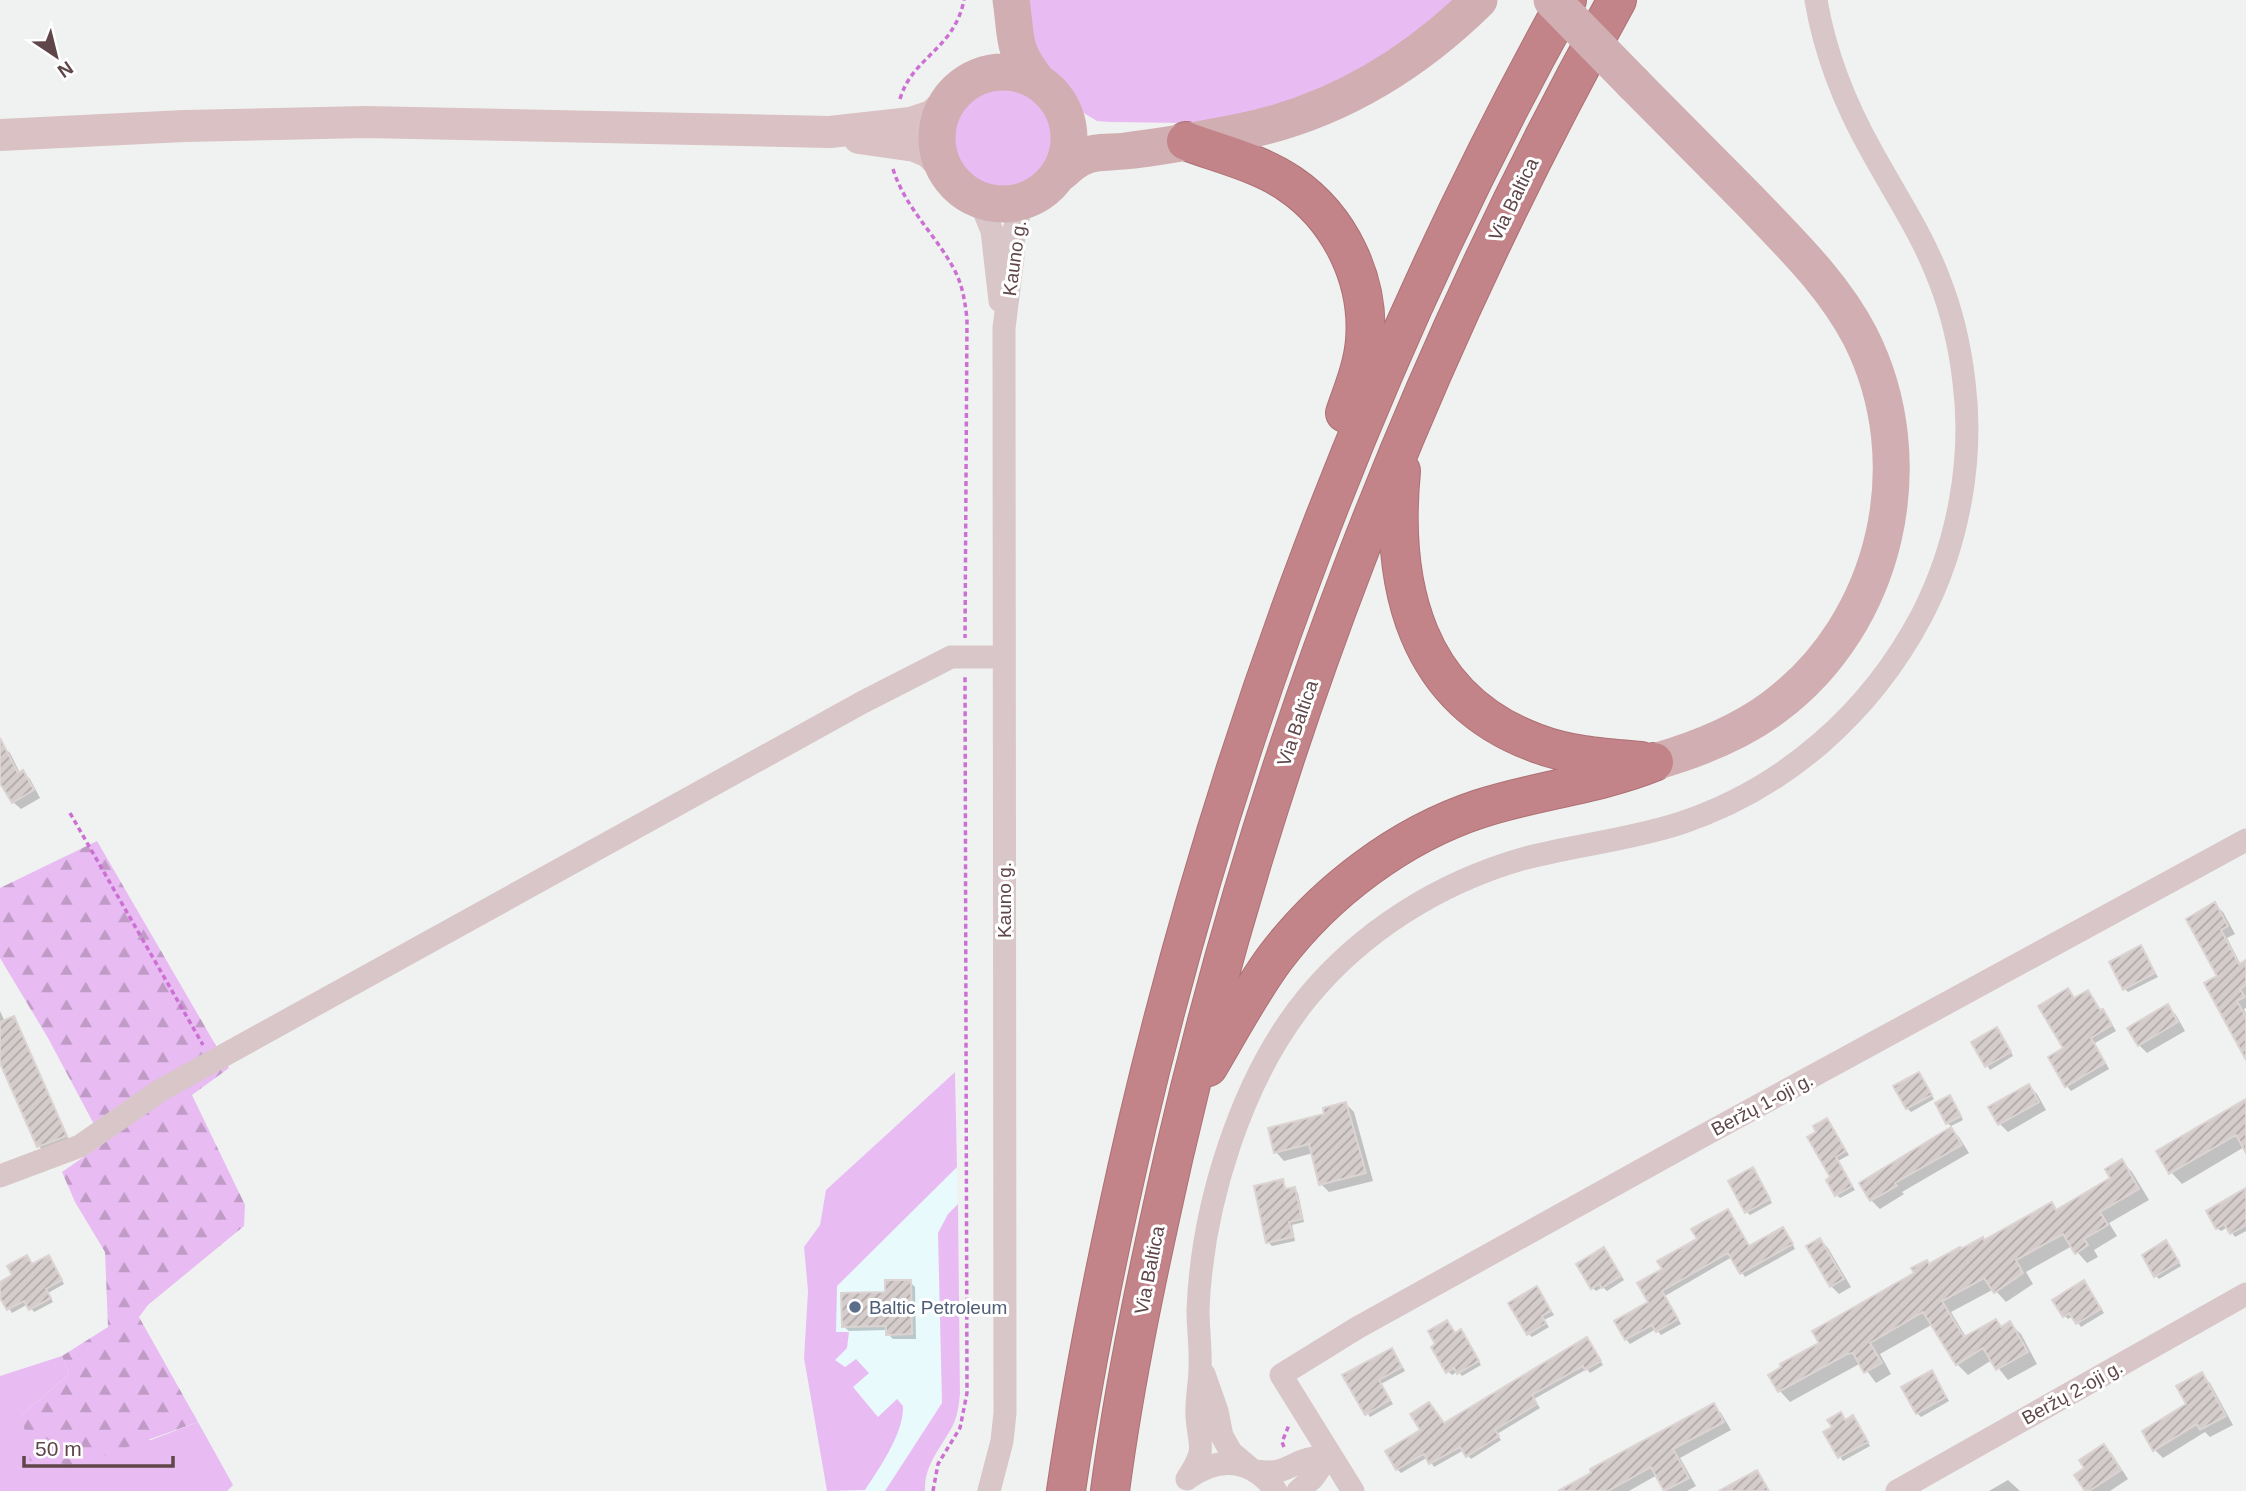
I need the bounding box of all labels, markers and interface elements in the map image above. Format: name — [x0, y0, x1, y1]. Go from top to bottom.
north arrow — [21, 21, 91, 91]
text: N — [54, 57, 77, 82]
street label: Via Baltica — [1484, 154, 1543, 244]
street label: Kauno g. — [999, 219, 1030, 297]
street label: Via Baltica — [1273, 677, 1322, 769]
street label: Kauno g. — [994, 862, 1015, 938]
street label: Beržų 1-oji g. — [1708, 1069, 1817, 1140]
street label: Via Baltica — [1131, 1224, 1168, 1316]
place label: Baltic Petroleum — [869, 1297, 1007, 1318]
marker: Baltic Petroleum — [847, 1299, 863, 1315]
street label: Beržų 2-oji g. — [2018, 1356, 2126, 1429]
scale bar — [24, 1424, 173, 1468]
text: 50 m — [35, 1437, 82, 1460]

